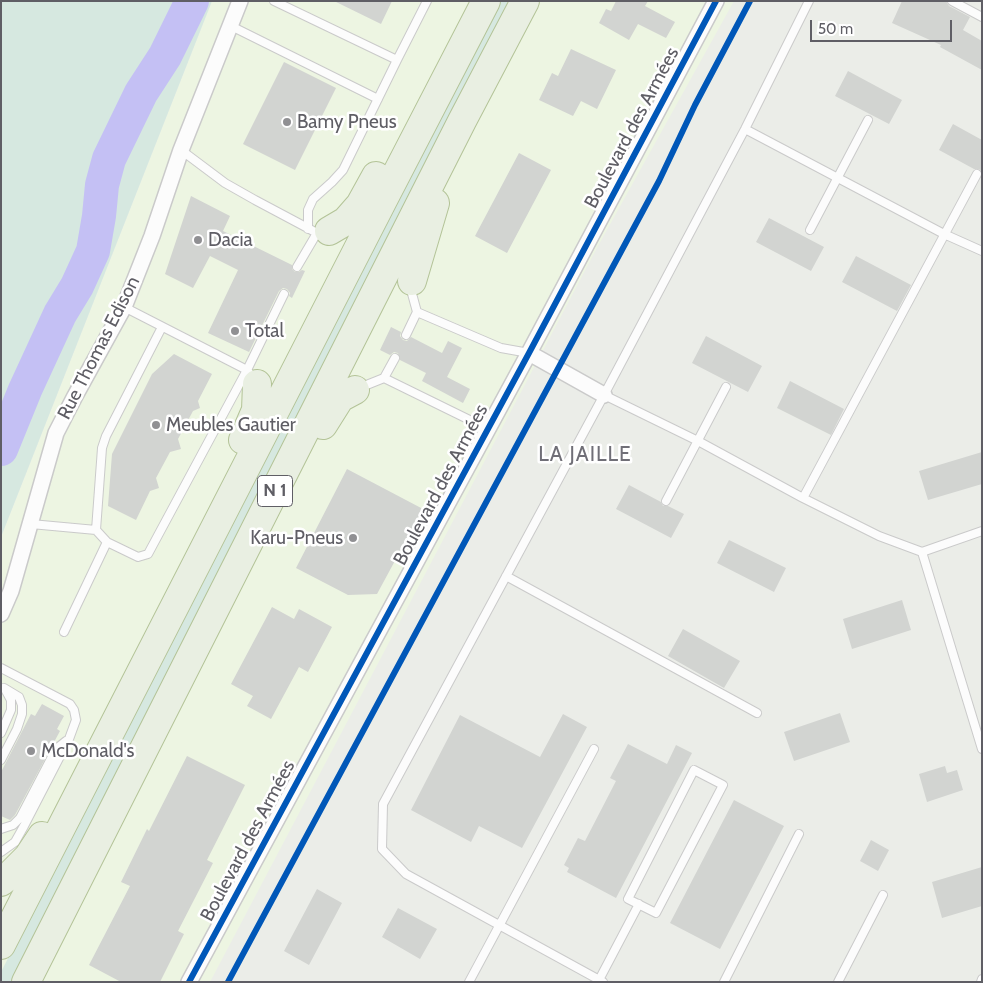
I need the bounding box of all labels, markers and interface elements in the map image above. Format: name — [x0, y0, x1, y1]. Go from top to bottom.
scale bar — [813, 10, 956, 42]
text: 50 m — [818, 20, 853, 38]
street label: Boulevard des Armées — [580, 44, 684, 212]
place label: Bamy Pneus — [297, 111, 397, 133]
marker: Bamy Pneus — [281, 116, 293, 128]
place label: Dacia — [208, 229, 253, 251]
marker: Dacia — [192, 234, 204, 246]
street label: Rue Thomas Edison — [53, 273, 145, 423]
place label: Total — [245, 320, 284, 342]
marker: Total — [229, 325, 241, 337]
street label: Boulevard des Armées — [389, 401, 493, 569]
place label: Meubles Gautier — [166, 414, 296, 436]
marker: Meubles Gautier — [150, 419, 162, 431]
district label: LA JAILLE — [537, 442, 633, 468]
road number: N 1 — [258, 476, 292, 506]
place label: Karu-Pneus — [250, 527, 343, 549]
marker: Karu-Pneus — [347, 532, 359, 544]
place label: McDonald's — [41, 740, 134, 762]
marker: McDonald's — [25, 745, 37, 757]
street label: Boulevard des Armées — [196, 757, 300, 925]

